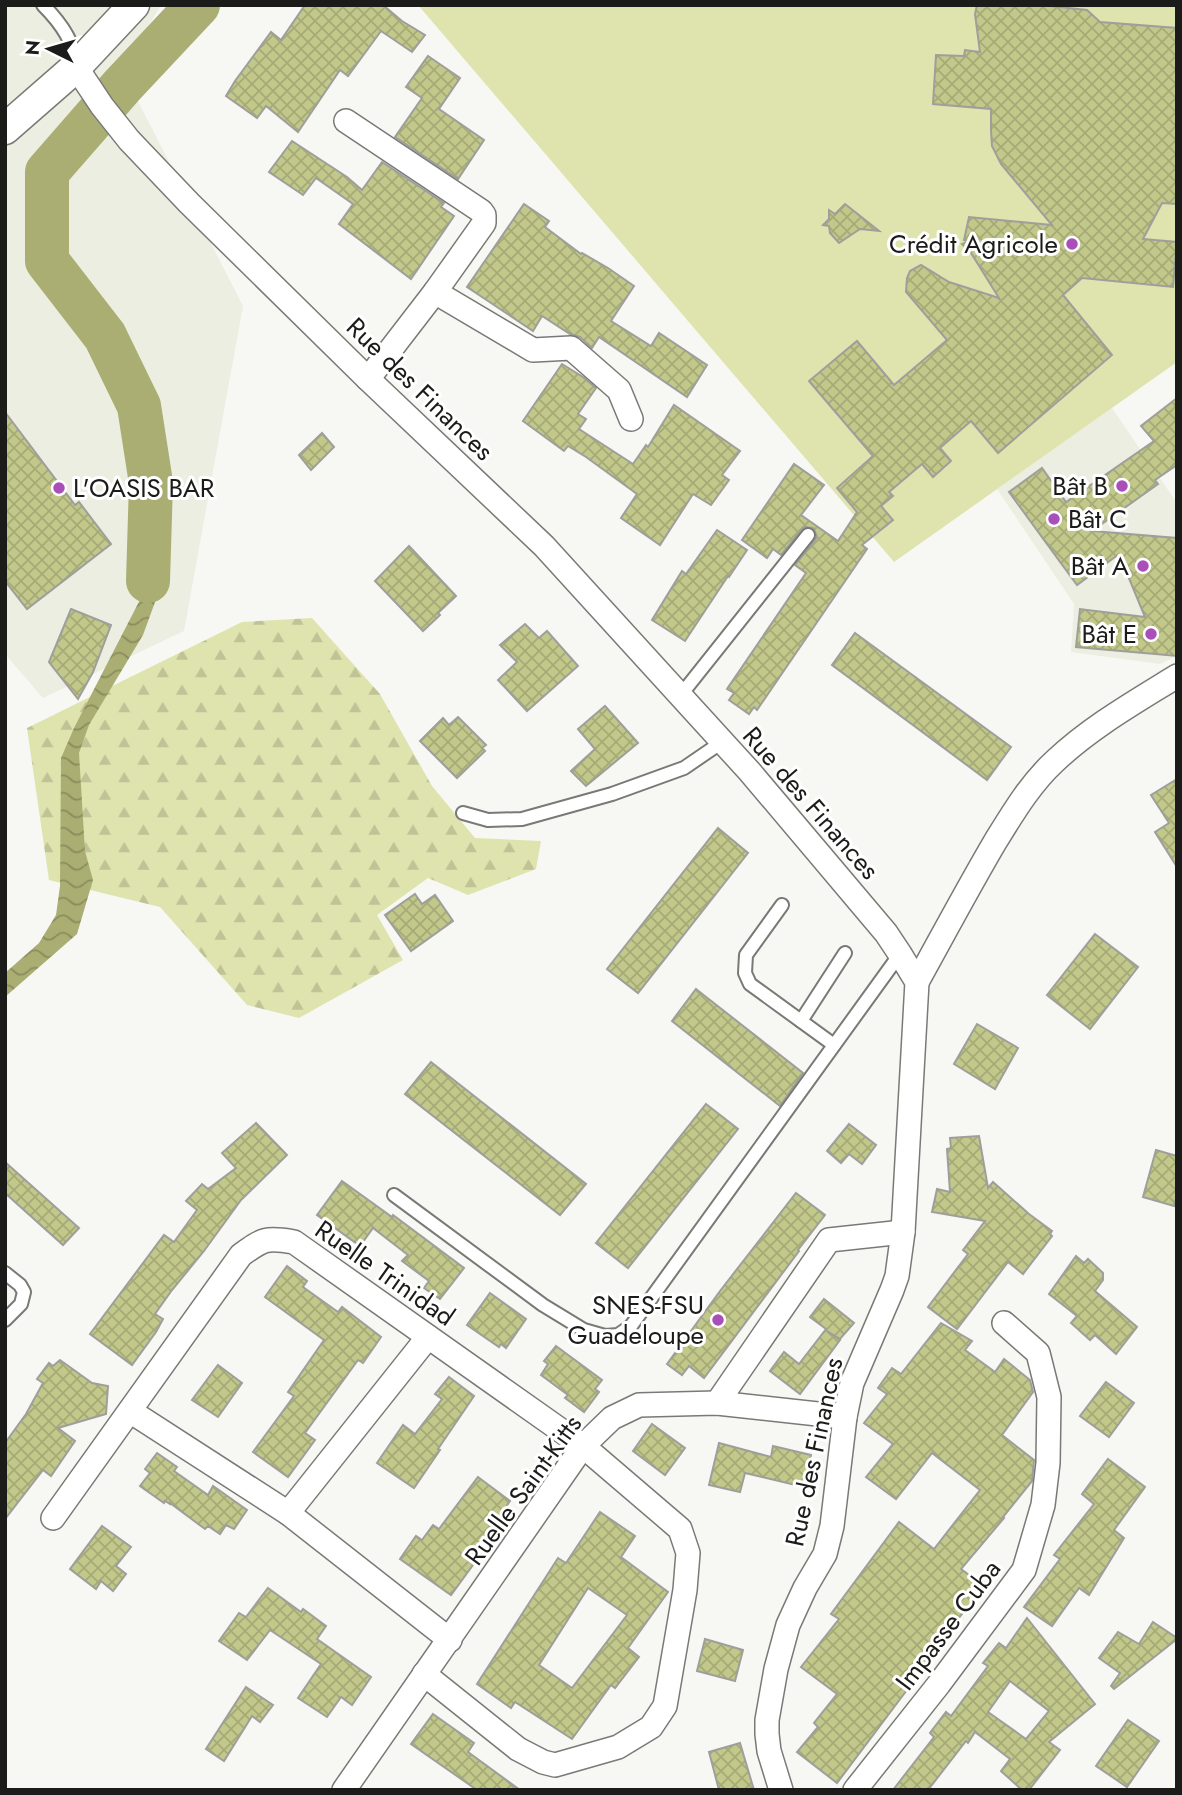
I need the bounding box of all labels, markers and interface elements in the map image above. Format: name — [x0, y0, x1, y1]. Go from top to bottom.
north arrow — [14, 14, 84, 84]
text: N — [18, 39, 47, 56]
place label: Crédit Agricole — [889, 225, 1058, 263]
marker: Crédit Agricole — [1064, 236, 1080, 252]
street label: Rue des Finances — [338, 309, 502, 469]
place label: Bât B — [1052, 467, 1108, 505]
place label: L'OASIS BAR — [73, 469, 215, 507]
marker: Bât B — [1114, 478, 1130, 494]
marker: L'OASIS BAR — [51, 480, 67, 496]
place label: Bât C — [1068, 500, 1127, 538]
marker: Bât C — [1046, 511, 1062, 527]
place label: Bât A — [1071, 547, 1130, 585]
marker: Bât A — [1135, 558, 1151, 574]
place label: Bât E — [1082, 615, 1137, 653]
marker: Bât E — [1143, 626, 1159, 642]
street label: Rue des Finances — [734, 718, 888, 888]
street label: Ruelle Trinidad — [307, 1211, 463, 1335]
place label: SNES-FSU Guadeloupe — [567, 1286, 704, 1354]
marker: SNES-FSU Guadeloupe — [710, 1312, 726, 1328]
street label: Rue des Finances — [775, 1354, 853, 1550]
street label: Ruelle Saint-Kitts — [455, 1407, 591, 1573]
street label: Impasse Cuba — [886, 1552, 1010, 1698]

